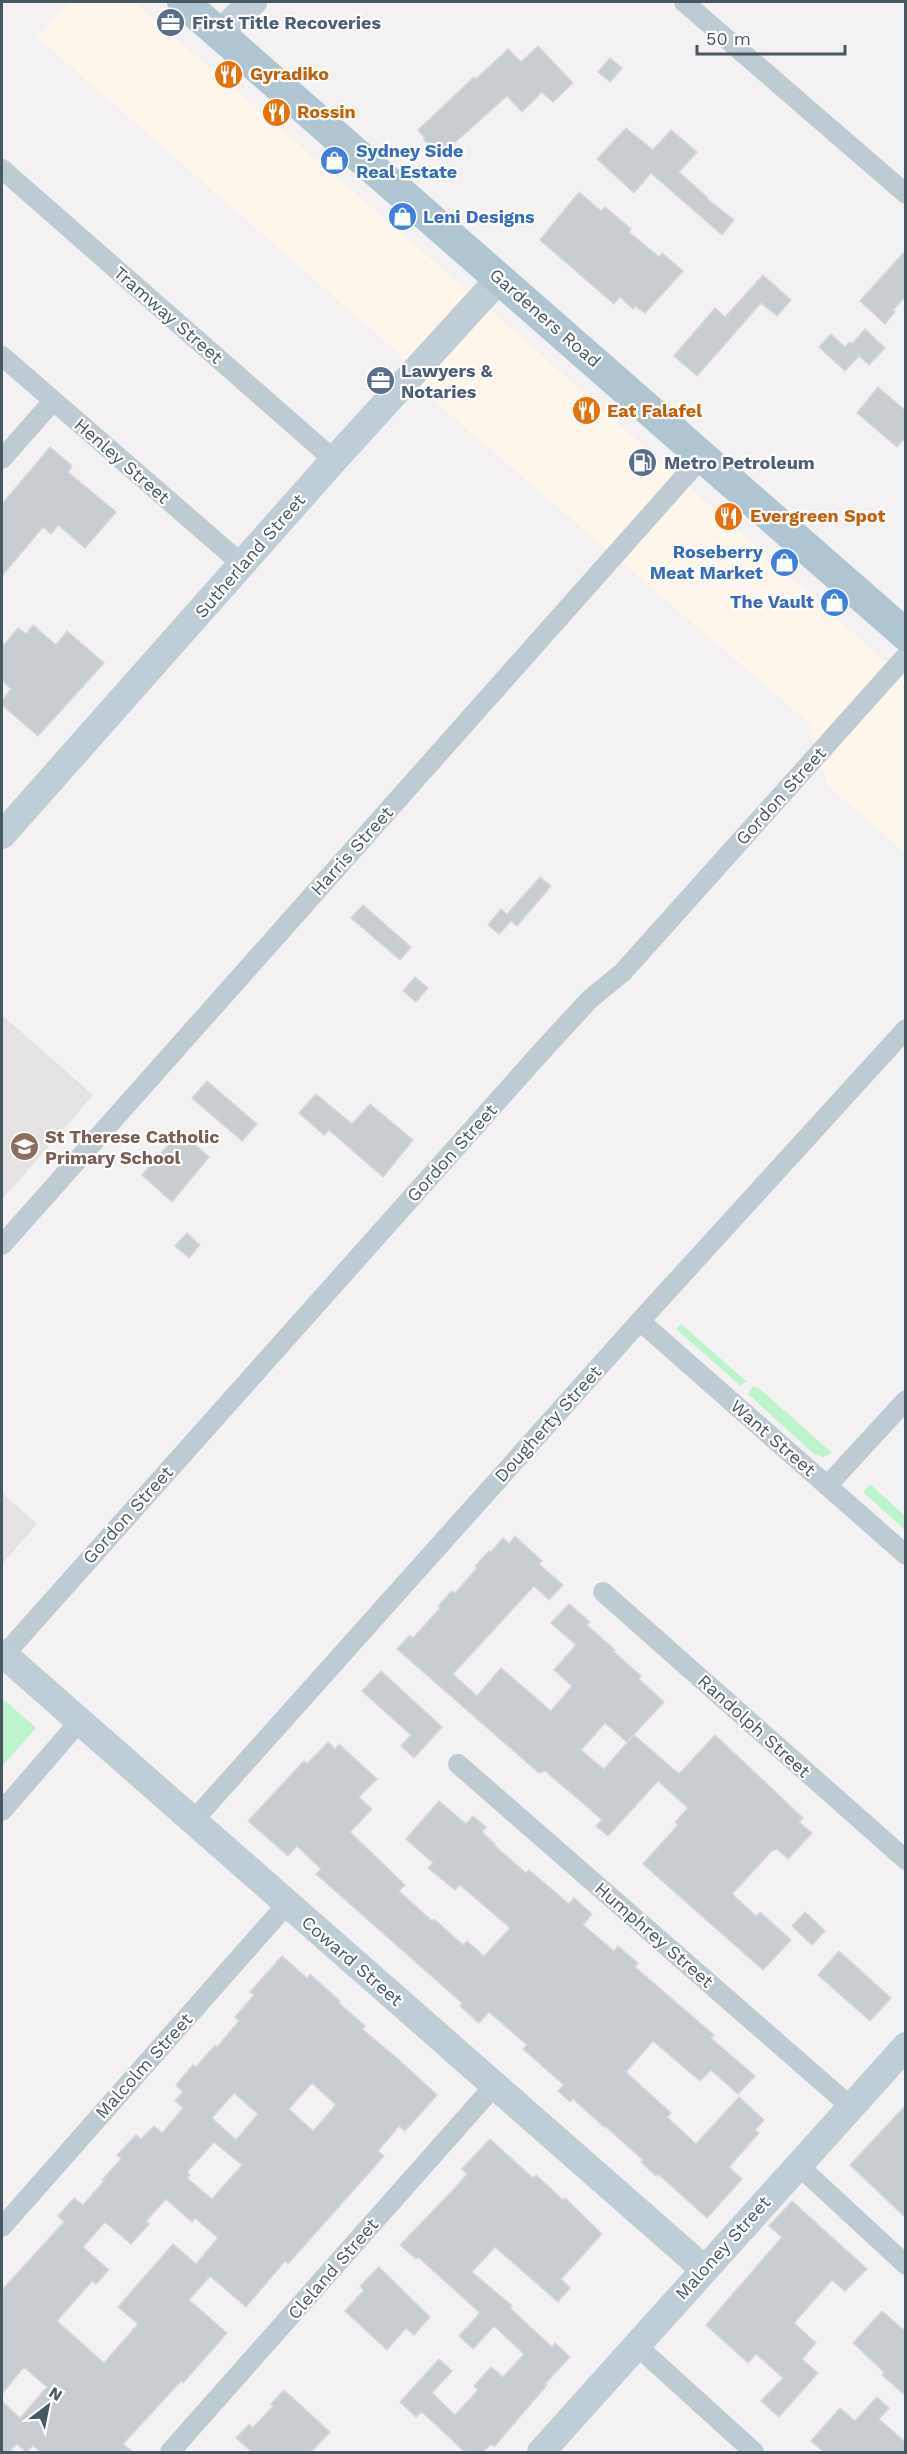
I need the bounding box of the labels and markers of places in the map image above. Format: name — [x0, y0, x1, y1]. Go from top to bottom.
office icon: First Title Recoveries — [155, 7, 187, 39]
place label: First Title Recoveries — [192, 12, 382, 33]
restaurant icon: Gyradiko — [213, 58, 245, 90]
place label: Gyradiko — [250, 63, 329, 84]
restaurant icon: Rossin — [260, 96, 292, 128]
place label: Rossin — [297, 101, 356, 122]
place label: Sydney Side Real Estate — [356, 140, 463, 182]
shop icon: Sydney Side Real Estate — [319, 145, 351, 177]
shop icon: Leni Designs — [386, 201, 418, 233]
place label: Leni Designs — [423, 206, 535, 227]
place label: Lawyers & Notaries — [401, 360, 493, 402]
office icon: Lawyers & Notaries — [364, 365, 396, 397]
restaurant icon: Eat Falafel — [570, 395, 602, 427]
place label: Eat Falafel — [607, 400, 702, 421]
fuel station icon: Metro Petroleum — [627, 447, 659, 479]
place label: Metro Petroleum — [664, 452, 815, 473]
restaurant icon: Evergreen Spot — [713, 500, 745, 532]
place label: Evergreen Spot — [750, 505, 885, 526]
place label: Roseberry Meat Market — [650, 541, 764, 583]
shop icon: Roseberry Meat Market — [768, 546, 800, 578]
shop icon: The Vault — [819, 586, 851, 618]
place label: The Vault — [730, 591, 814, 612]
place label: St Therese Catholic Primary School — [45, 1126, 219, 1168]
school or university icon: St Therese Catholic Primary School — [8, 1131, 40, 1163]

